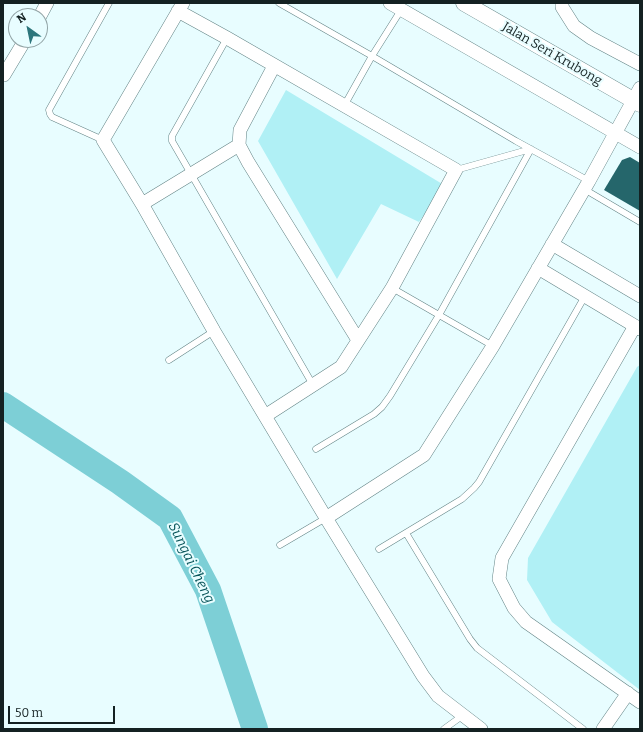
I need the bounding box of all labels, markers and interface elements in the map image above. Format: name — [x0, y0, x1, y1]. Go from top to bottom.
north arrow — [8, 8, 48, 48]
text: N — [15, 11, 29, 26]
street label: Jalan Seri Krubong — [499, 19, 605, 89]
water label: Sungai Cheng — [164, 520, 218, 606]
scale bar — [10, 698, 117, 724]
text: 50 m — [15, 706, 43, 720]

